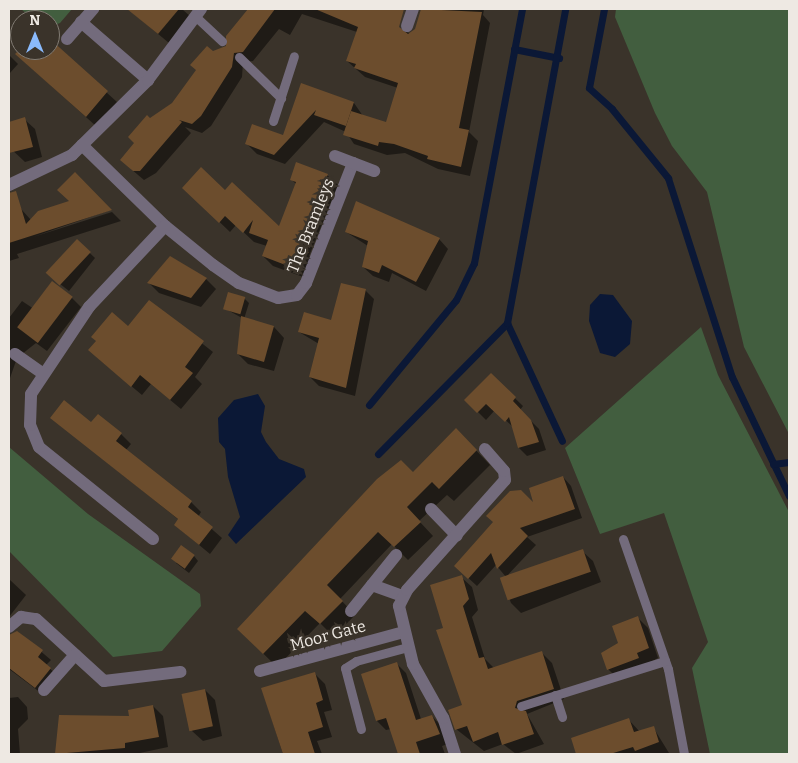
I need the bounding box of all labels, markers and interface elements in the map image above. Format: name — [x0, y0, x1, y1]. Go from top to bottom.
north arrow — [10, 10, 60, 60]
text: N — [30, 12, 40, 29]
street label: The Bramleys — [283, 176, 339, 276]
street label: Moor Gate — [288, 617, 368, 655]

